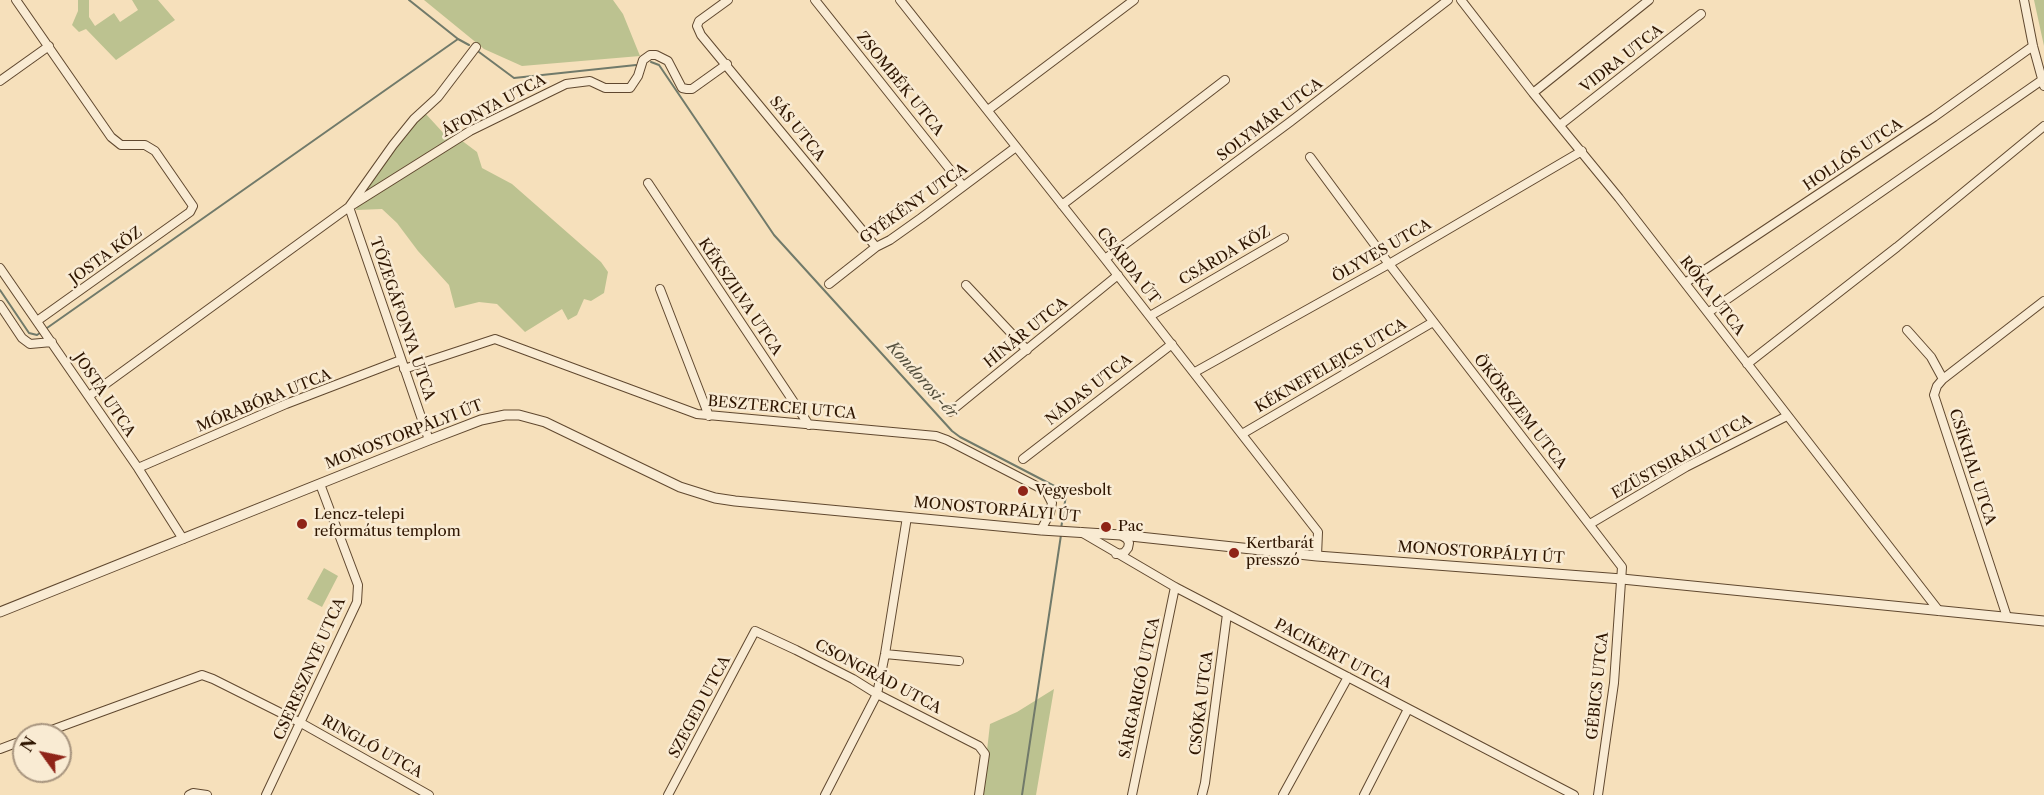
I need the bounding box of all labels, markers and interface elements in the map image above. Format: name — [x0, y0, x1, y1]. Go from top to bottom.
street label: VIDRA UTCA — [1577, 21, 1667, 97]
street label: ZSOMBÉK UTCA — [853, 28, 947, 140]
street label: ÁFONYA UTCA — [439, 71, 549, 141]
street label: SOLYMÁR UTCA — [1214, 75, 1326, 165]
street label: SÁS UTCA — [765, 93, 829, 165]
street label: HOLLÓS UTCA — [1800, 115, 1906, 195]
street label: GYÉKÉNY UTCA — [857, 160, 971, 248]
street label: ÖLYVES UTCA — [1329, 215, 1435, 287]
street label: CSÁRDA KÖZ — [1176, 223, 1274, 289]
street label: JOSTA KÖZ — [66, 224, 146, 288]
street label: CSÁRDA ÚT — [1093, 224, 1163, 308]
street label: TŐZEGÁFONYA UTCA — [366, 235, 438, 403]
street label: KÉKSZILVA UTCA — [694, 235, 786, 359]
street label: RÓKA UTCA — [1676, 253, 1748, 339]
street label: HÍNÁR UTCA — [981, 294, 1071, 372]
street label: KÉKNEFELEJCS UTCA — [1252, 315, 1410, 417]
water label: Kondorosi-ér — [882, 338, 962, 422]
street label: JOSTA UTCA — [69, 350, 139, 440]
street label: NÁDAS UTCA — [1042, 351, 1136, 429]
street label: ÖKÖRSZEM UTCA — [1470, 351, 1570, 473]
street label: MÓRABÓRA UTCA — [194, 366, 334, 436]
street label: BESZTERCEI UTCA — [707, 393, 857, 423]
street label: MONOSTORPÁLYI ÚT — [323, 397, 485, 473]
street label: CSÍKHAL UTCA — [1945, 407, 1999, 527]
street label: EZÜSTSIRÁLY UTCA — [1609, 411, 1755, 503]
place label: Vegyesbolt — [1035, 482, 1112, 500]
marker: Vegyesbolt — [1016, 484, 1030, 498]
street label: MONOSTORPÁLYI ÚT — [913, 494, 1081, 526]
place label: Lencz-telepi református templom — [314, 506, 461, 541]
marker: Lencz-telepi református templom — [295, 517, 309, 531]
place label: Pac — [1118, 518, 1143, 536]
marker: Pac — [1099, 520, 1113, 534]
place label: Kertbarát presszó — [1246, 535, 1314, 570]
street label: MONOSTORPÁLYI ÚT — [1397, 538, 1565, 568]
marker: Kertbarát presszó — [1227, 546, 1241, 560]
street label: CSERESZNYE UTCA — [270, 595, 350, 743]
street label: PACIKERT UTCA — [1271, 615, 1395, 693]
street label: SÁRGARIGÓ UTCA — [1116, 616, 1164, 760]
street label: GÉBICS UTCA — [1583, 631, 1613, 741]
street label: CSONGRÁD UTCA — [812, 636, 944, 718]
street label: CSÓKA UTCA — [1187, 650, 1217, 756]
street label: SZEGED UTCA — [665, 653, 735, 761]
street label: RINGLÓ UTCA — [318, 712, 426, 782]
north arrow — [12, 723, 72, 783]
text: N — [16, 733, 41, 756]

